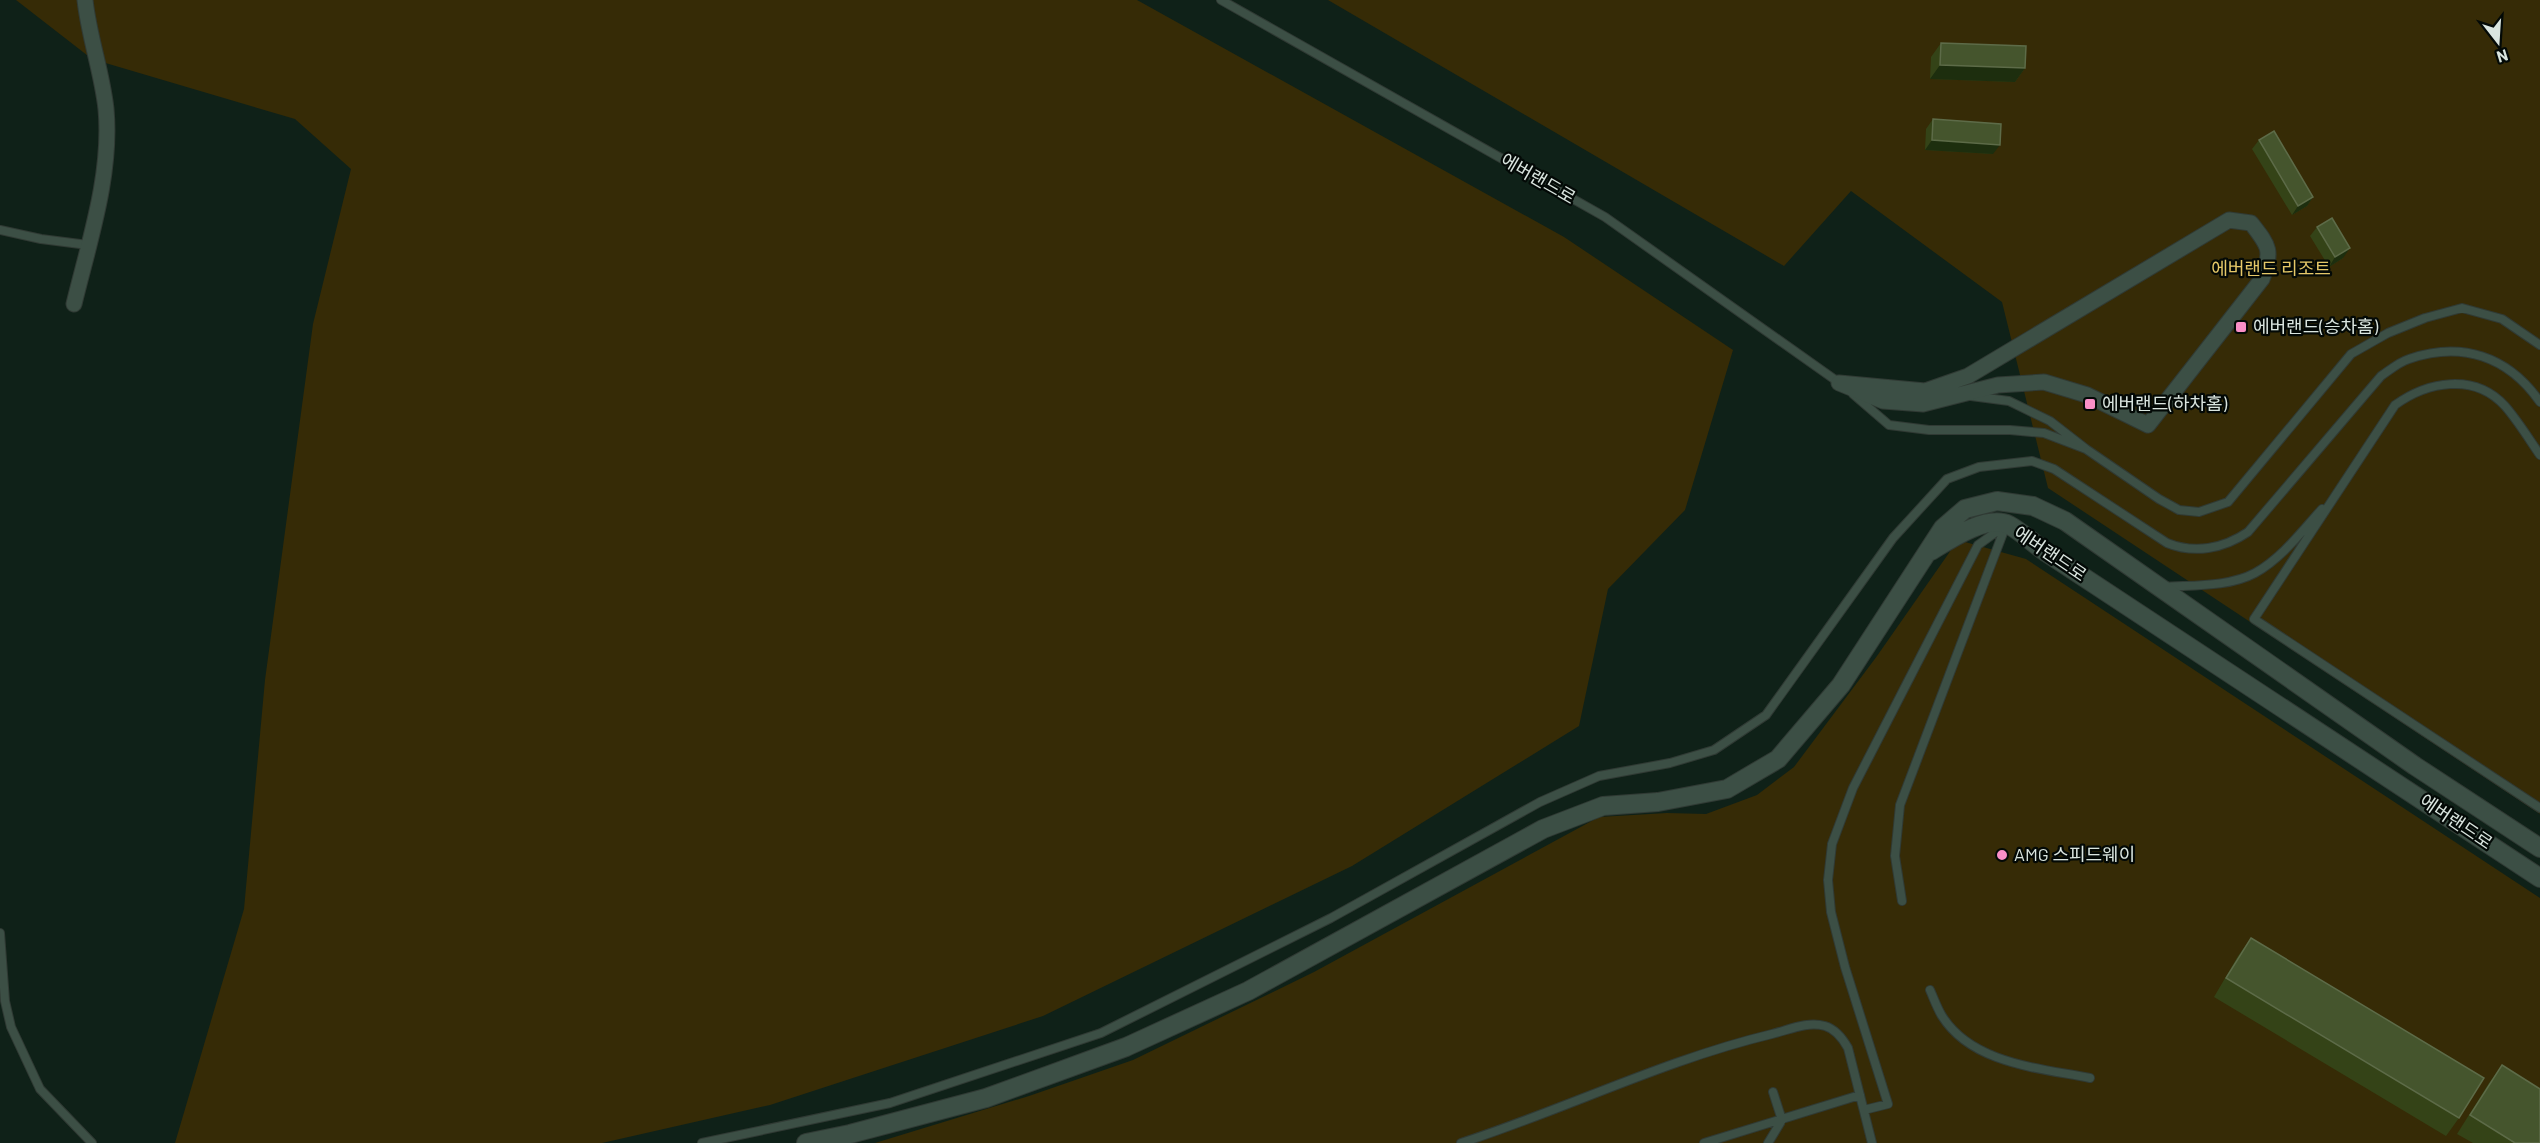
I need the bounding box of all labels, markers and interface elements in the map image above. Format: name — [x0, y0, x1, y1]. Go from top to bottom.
north arrow — [2468, 12, 2528, 72]
text: N — [2495, 46, 2510, 67]
street label: 에버랜드로 — [1497, 148, 1580, 208]
park label: 에버랜드 리조트 — [2211, 257, 2331, 279]
place label: 에버랜드(승차홈) — [2253, 315, 2379, 337]
marker: 에버랜드(승차홈) — [2234, 320, 2248, 334]
place label: 에버랜드(하차홈) — [2102, 392, 2228, 414]
marker: 에버랜드(하차홈) — [2083, 397, 2097, 411]
street label: 에버랜드로 — [2010, 521, 2091, 585]
street label: 에버랜드로 — [2416, 789, 2497, 853]
place label: AMG 스피드웨이 — [2014, 843, 2135, 865]
marker: AMG 스피드웨이 — [1995, 848, 2009, 862]

